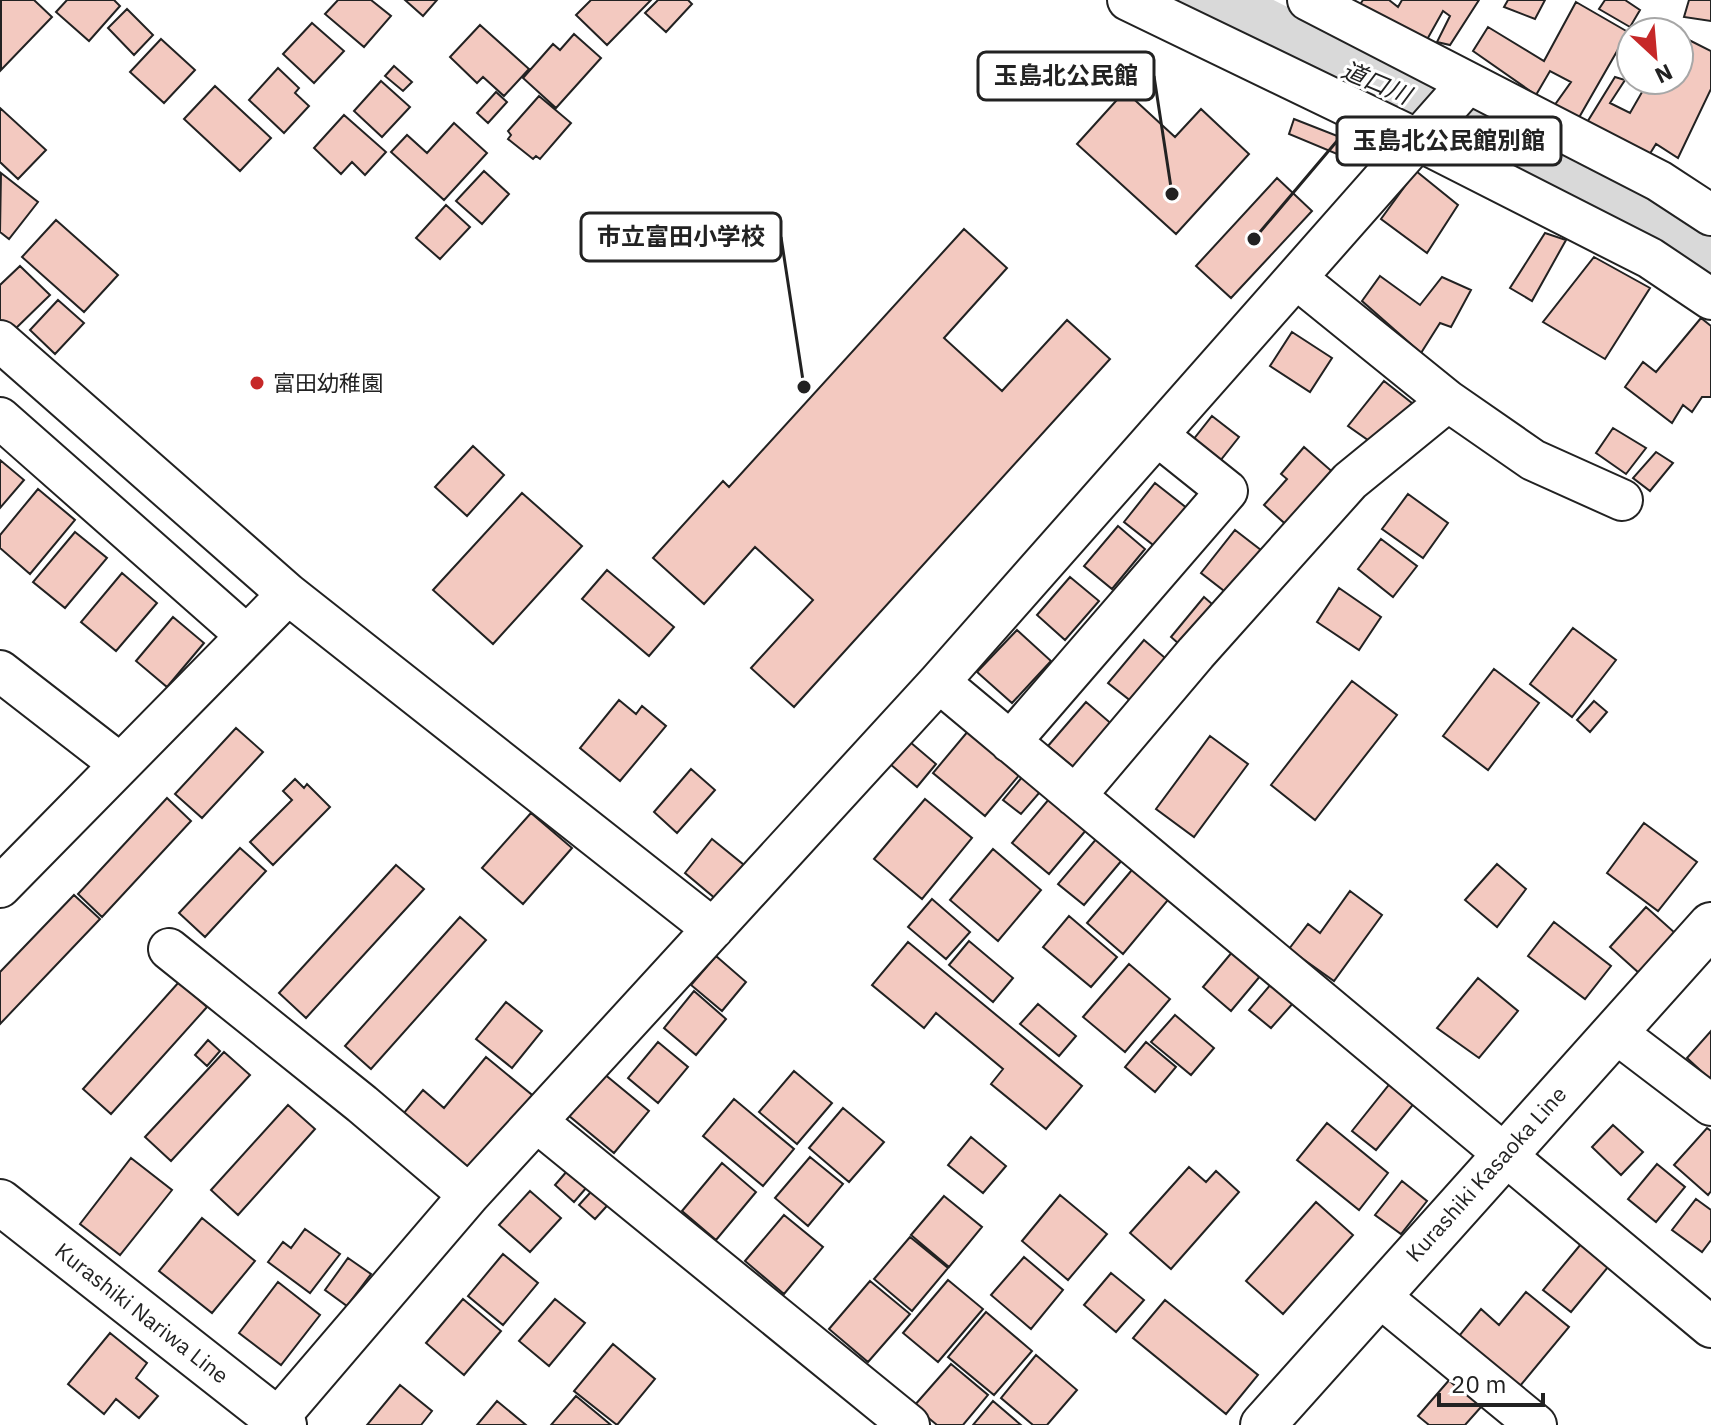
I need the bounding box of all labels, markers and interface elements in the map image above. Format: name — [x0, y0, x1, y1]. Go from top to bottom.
north arrow — [1615, 16, 1695, 96]
callout: 玉島北公民館 — [978, 52, 1154, 100]
water label: 道口川 — [1337, 53, 1419, 112]
text: N — [1650, 58, 1678, 91]
text: 玉島北公民館 — [994, 59, 1138, 91]
callout: 玉島北公民館別館 — [1337, 117, 1561, 165]
text: 玉島北公民館別館 — [1353, 124, 1545, 156]
callout: 市立富田小学校 — [581, 213, 781, 261]
text: 市立富田小学校 — [597, 220, 765, 252]
place label: 富田幼稚園 — [273, 368, 383, 397]
marker: 富田幼稚園 — [248, 374, 266, 392]
street label: Kurashiki Kasaoka Line — [1399, 1080, 1572, 1268]
street label: Kurashiki Nariwa Line — [50, 1236, 235, 1389]
scale bar — [1439, 1357, 1543, 1407]
text: 20 m — [1451, 1368, 1506, 1400]

